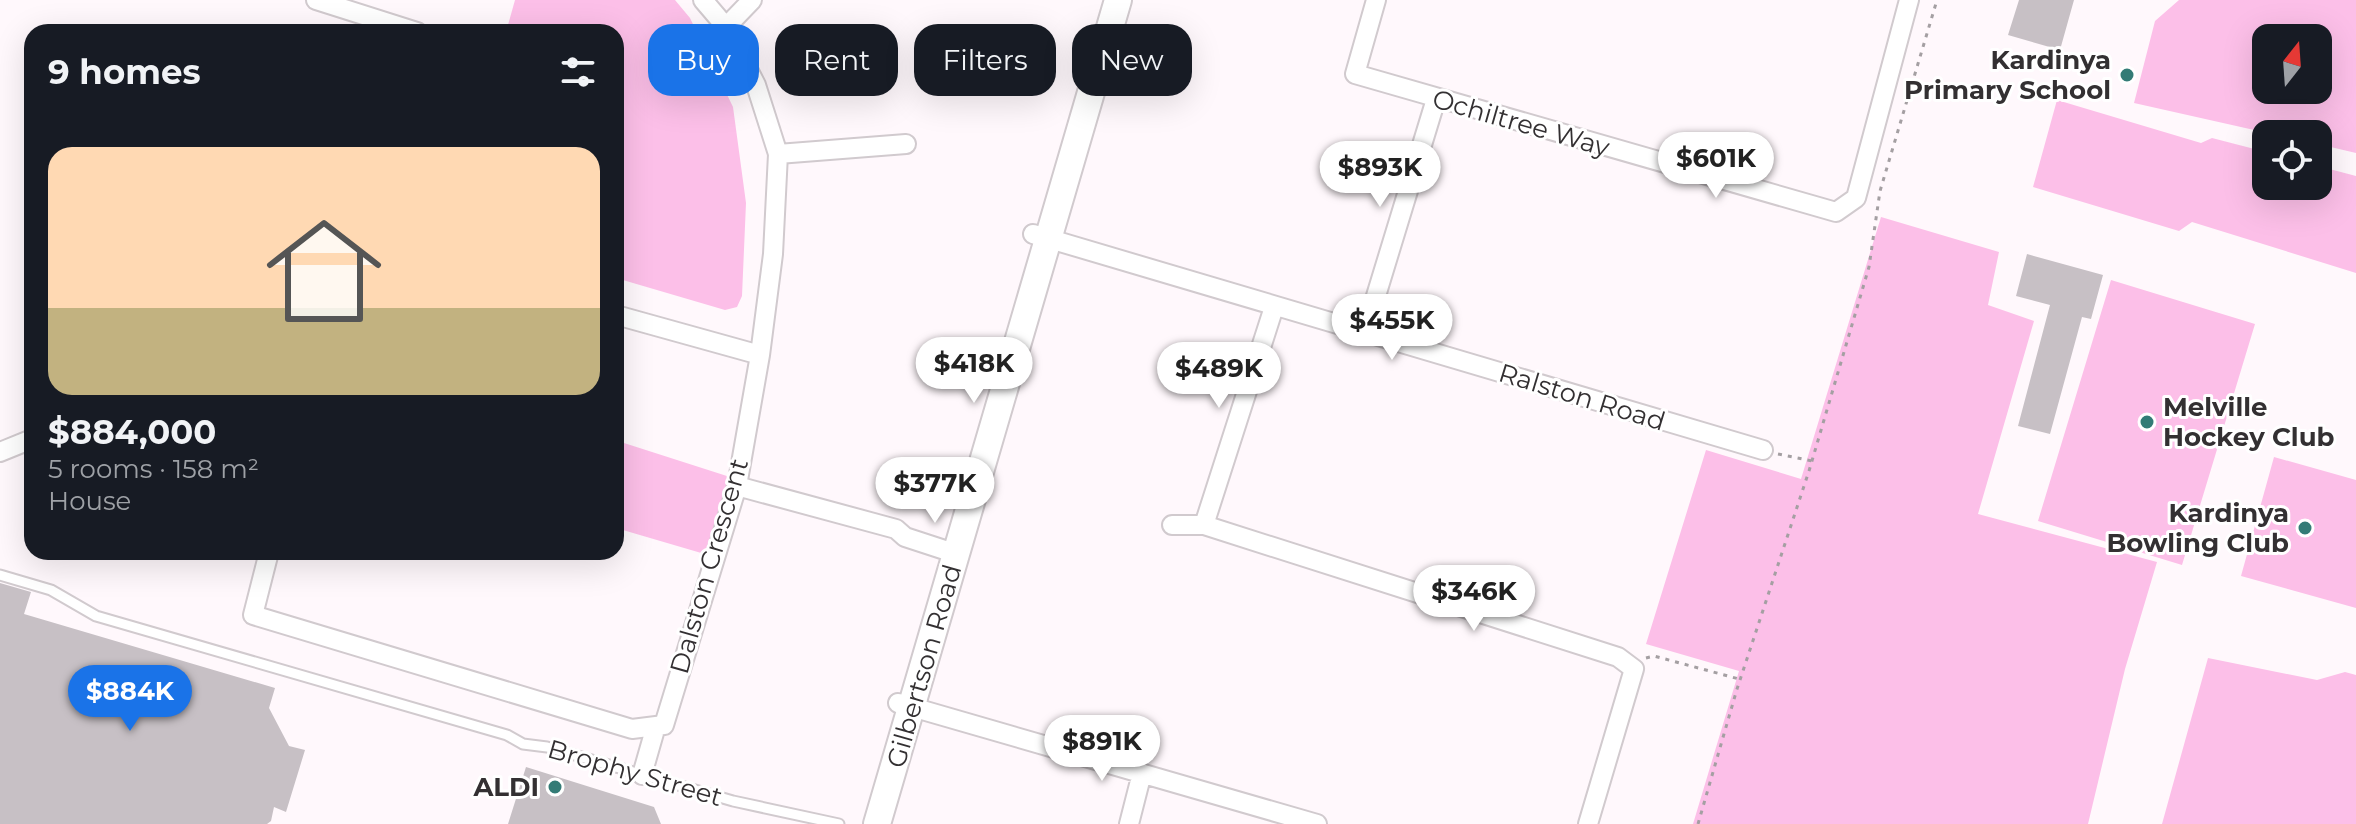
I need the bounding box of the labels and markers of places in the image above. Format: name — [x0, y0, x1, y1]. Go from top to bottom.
place label: Kardinya Primary School — [1904, 44, 2111, 106]
marker: Kardinya Primary School — [2118, 66, 2136, 84]
pin: $601K — [1660, 132, 1772, 200]
pin: $893K — [1324, 141, 1436, 209]
pin: $455K — [1336, 294, 1448, 362]
pin: $418K — [918, 337, 1030, 405]
pin: $489K — [1163, 342, 1275, 410]
place label: Melville Hockey Club — [2163, 391, 2335, 453]
marker: Melville Hockey Club — [2138, 413, 2156, 431]
pin: $377K — [879, 457, 991, 525]
place label: Kardinya Bowling Club — [2106, 497, 2289, 559]
marker: Kardinya Bowling Club — [2296, 519, 2314, 537]
pin: $346K — [1418, 565, 1530, 633]
pin: $884K — [74, 665, 186, 733]
pin: $891K — [1046, 715, 1158, 783]
place label: ALDI — [472, 771, 539, 803]
marker: ALDI — [546, 778, 564, 796]

